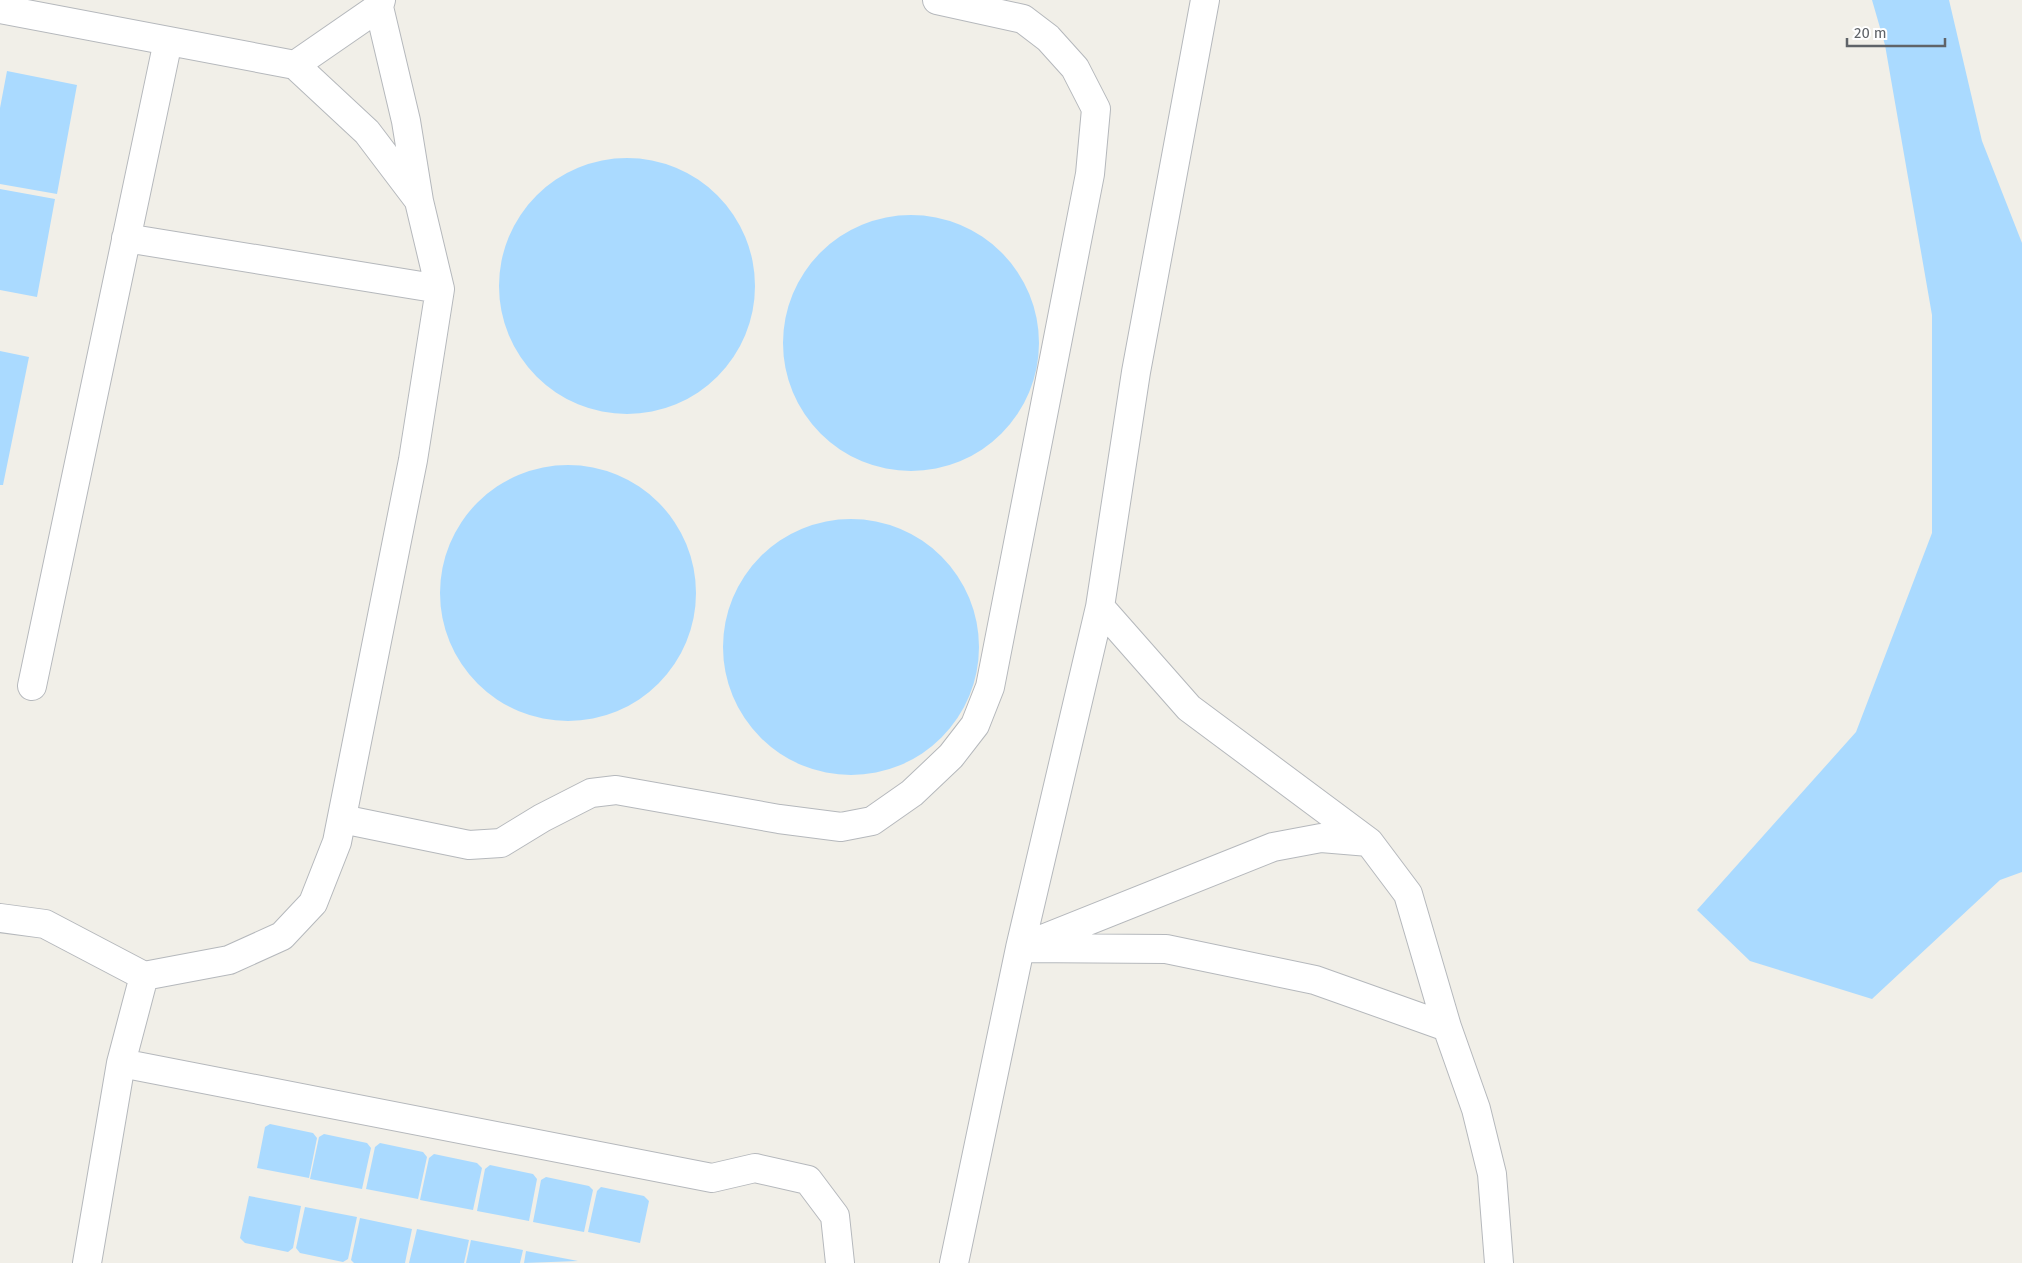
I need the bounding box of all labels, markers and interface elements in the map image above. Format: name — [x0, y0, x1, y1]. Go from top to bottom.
scale bar — [1847, 15, 1944, 47]
text: 20 m — [1854, 24, 1887, 42]

